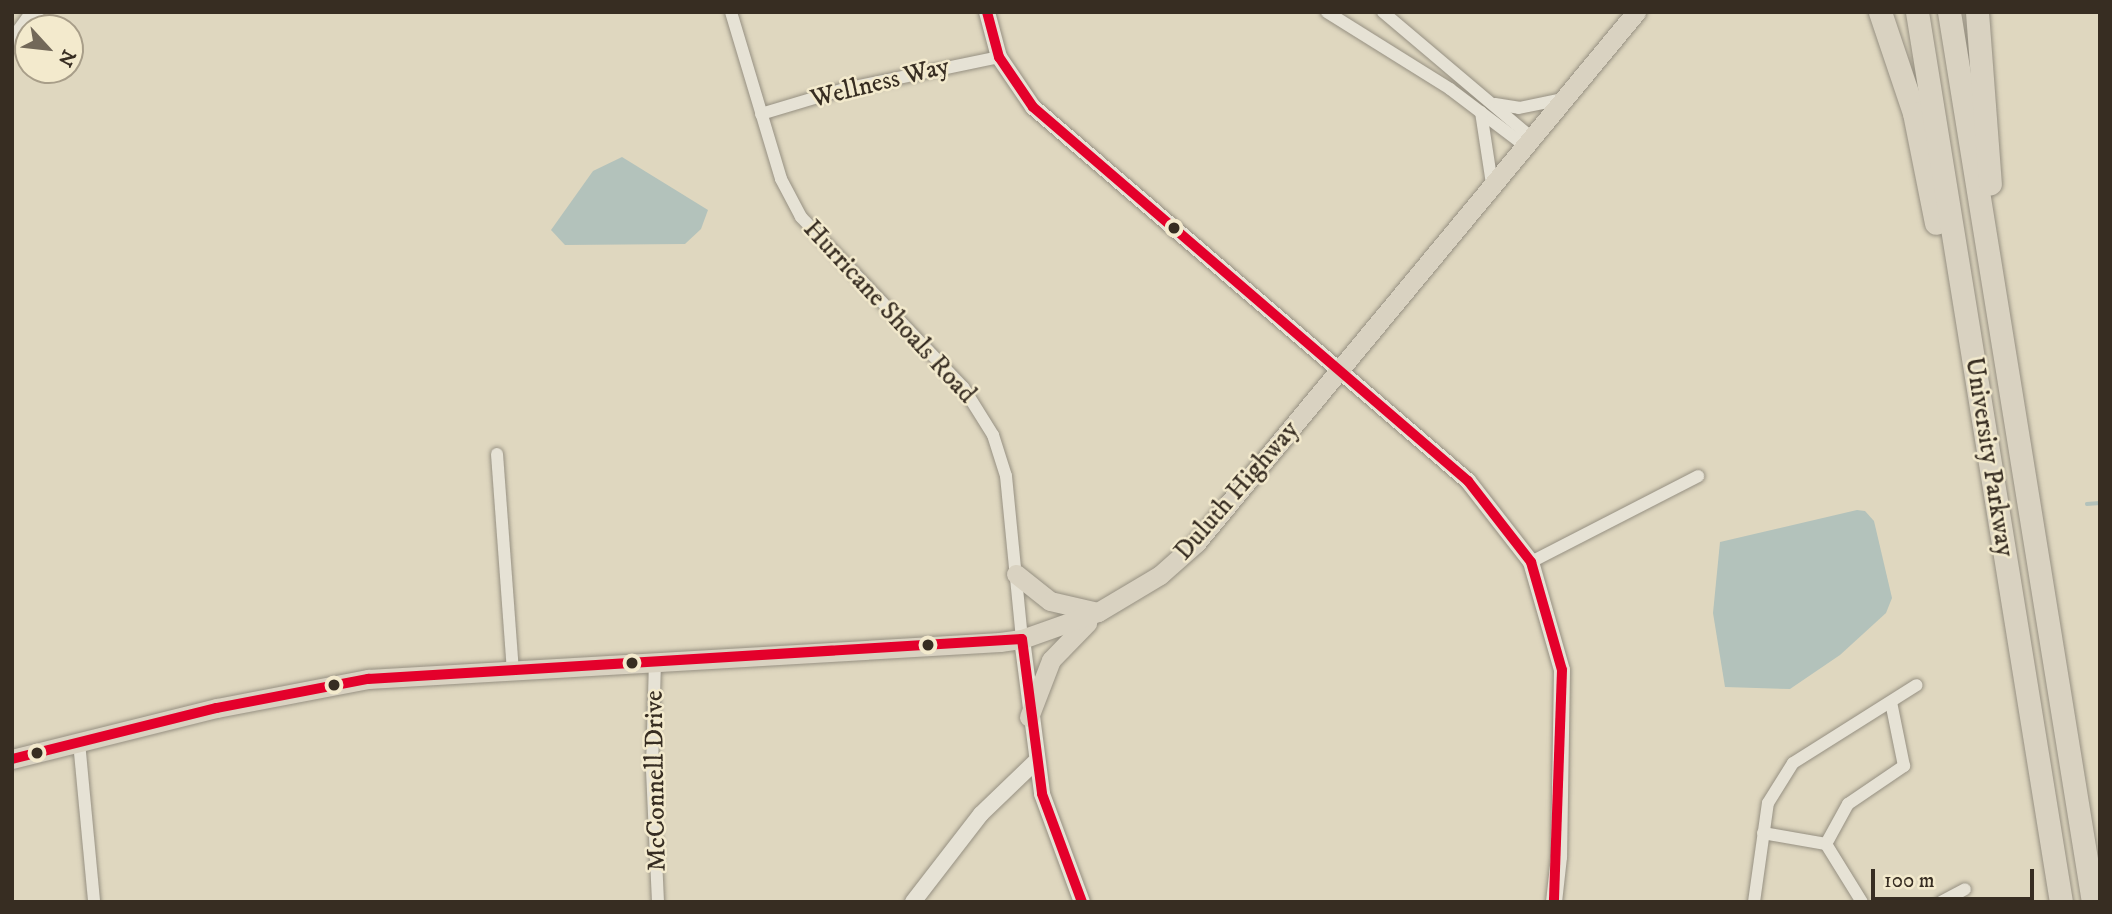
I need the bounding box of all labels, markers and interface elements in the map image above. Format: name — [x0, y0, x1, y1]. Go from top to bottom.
north arrow — [14, 14, 84, 84]
text: N — [53, 46, 80, 70]
street label: Wellness Way — [807, 51, 953, 115]
street label: Hurricane Shoals Road — [796, 214, 982, 410]
unlabelled marker — [1167, 221, 1181, 235]
street label: University Parkway — [1958, 355, 2020, 559]
street label: Duluth Highway — [1168, 415, 1306, 567]
unlabelled marker — [921, 638, 935, 652]
unlabelled marker — [625, 656, 639, 670]
unlabelled marker — [327, 678, 341, 692]
street label: McConnell Drive — [639, 690, 673, 872]
unlabelled marker — [30, 746, 44, 760]
scale bar — [1874, 855, 2037, 899]
text: 100 m — [1884, 868, 1935, 894]

